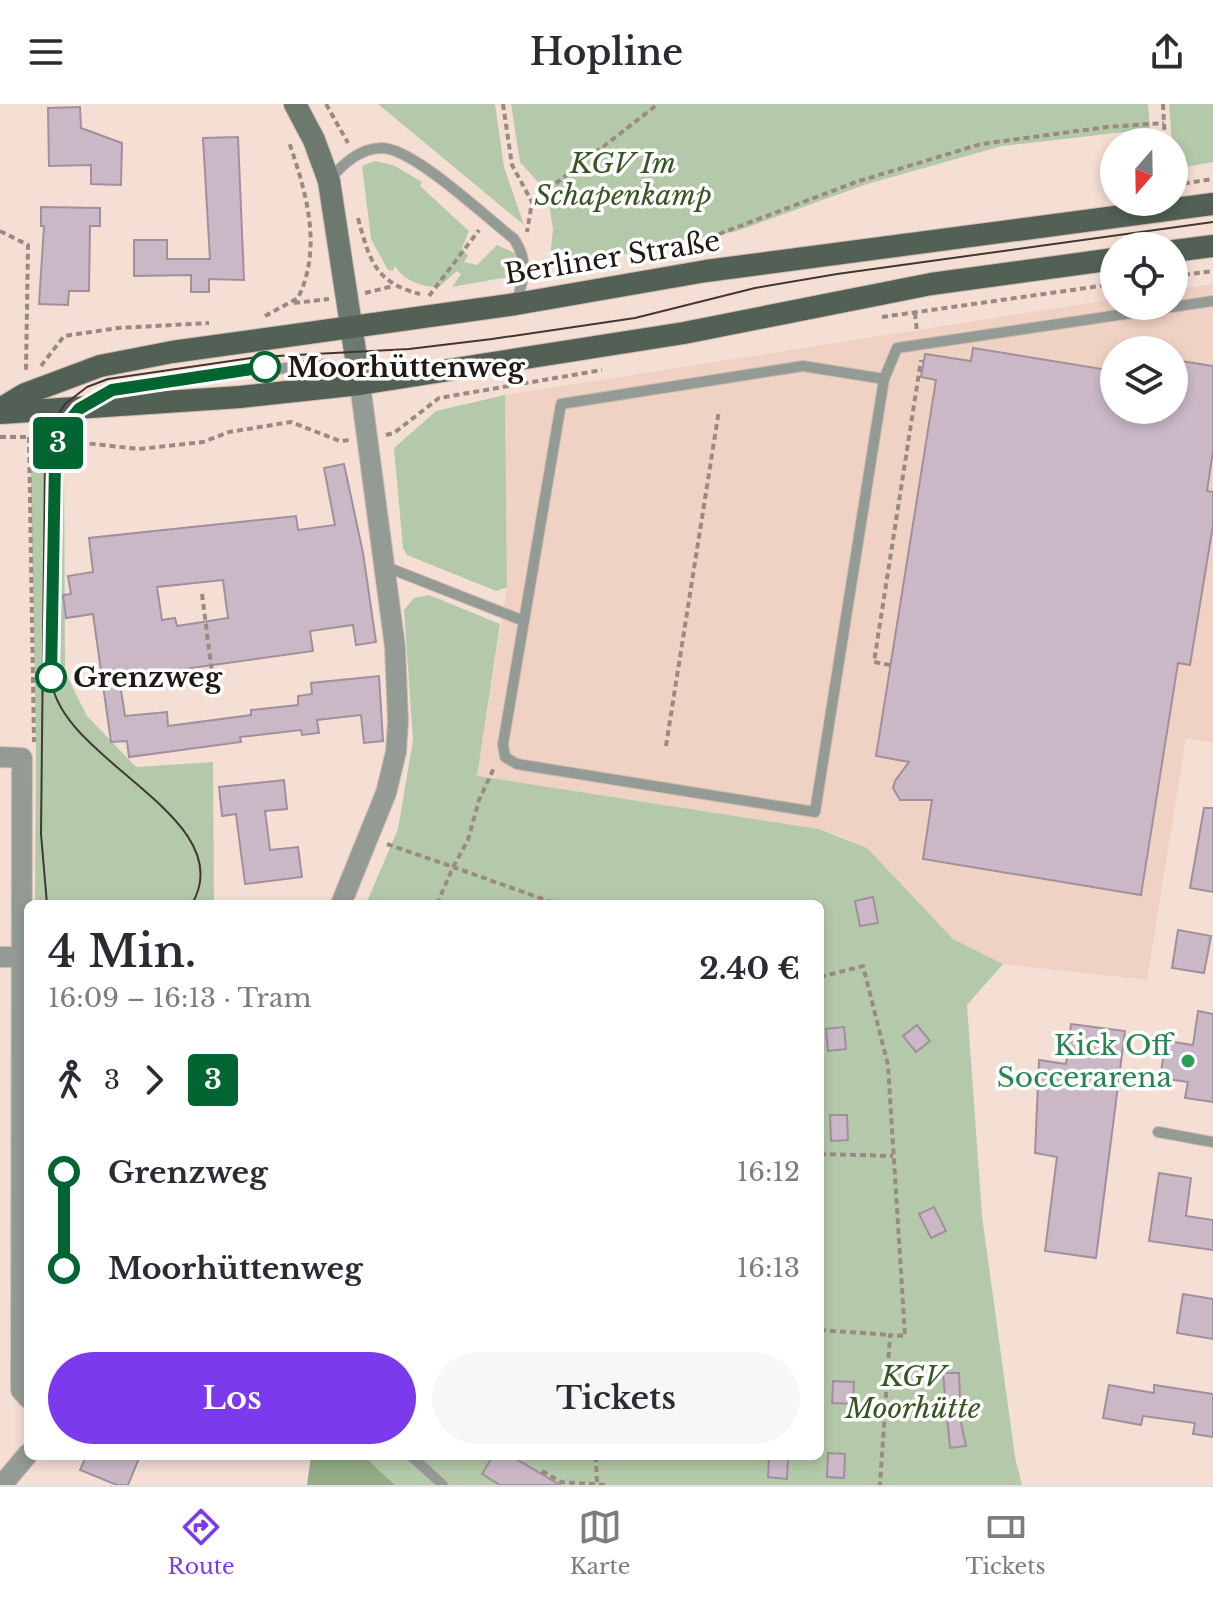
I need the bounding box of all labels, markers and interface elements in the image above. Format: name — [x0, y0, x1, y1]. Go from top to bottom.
icon: menu — [24, 30, 68, 74]
text: Hopline — [530, 30, 683, 75]
icon: share — [1145, 30, 1189, 74]
north arrow — [1100, 128, 1188, 216]
map controls — [1100, 128, 1188, 424]
park label: KGV Im Schapenkamp — [534, 146, 712, 213]
street label: Berliner Straße — [502, 223, 723, 292]
button: locate — [1100, 232, 1188, 320]
button: layers — [1100, 336, 1188, 424]
place label: Moorhüttenweg — [287, 350, 525, 385]
marker: Moorhüttenweg — [250, 352, 280, 382]
line badge: 3 — [32, 417, 84, 469]
text: 3 — [49, 425, 67, 460]
place label: Grenzweg — [73, 660, 223, 695]
marker: Grenzweg — [36, 662, 66, 692]
text: 4 Min. — [48, 924, 196, 979]
text: 2.40 € — [699, 950, 800, 987]
text: 16:09 – 16:13 · Tram — [48, 982, 311, 1014]
place label: Kick Off Soccerarena — [997, 1028, 1176, 1095]
marker: Kick Off Soccerarena — [1179, 1052, 1197, 1070]
icon: walk — [48, 1058, 92, 1102]
icon: forward — [132, 1058, 176, 1102]
text: 3 — [204, 1062, 222, 1097]
text: 3 — [104, 1064, 120, 1096]
text: Grenzweg — [108, 1154, 267, 1191]
text: 16:12 — [737, 1156, 800, 1188]
text: Moorhüttenweg — [108, 1250, 362, 1287]
text: 16:13 — [737, 1252, 800, 1284]
button: Los — [48, 1352, 416, 1444]
button: Tickets — [432, 1352, 800, 1444]
park label: KGV Moorhütte — [844, 1359, 981, 1426]
tab: Route — [168, 1505, 235, 1580]
tab: Karte — [570, 1505, 630, 1580]
tab: Tickets — [966, 1505, 1045, 1580]

